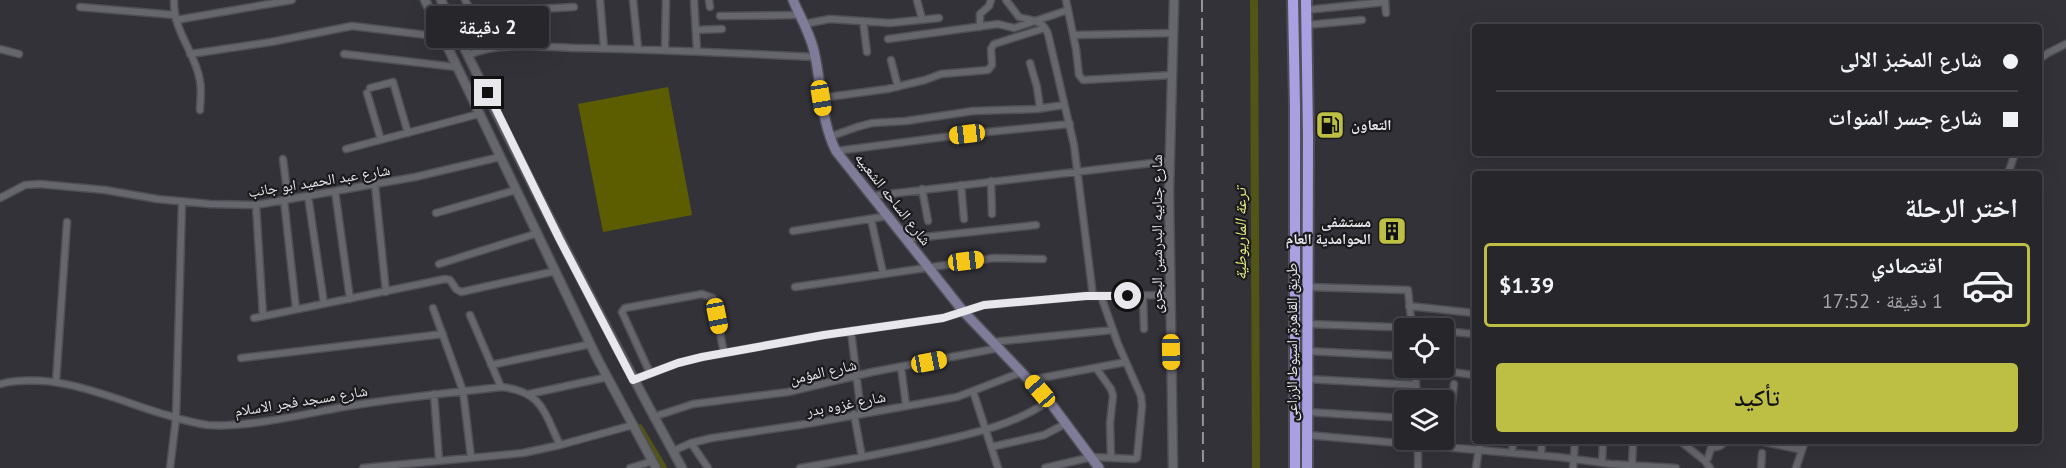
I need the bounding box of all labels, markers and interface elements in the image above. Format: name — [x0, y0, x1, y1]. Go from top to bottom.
callout: 2 دقيقة — [426, 6, 550, 48]
text: 2 دقيقة — [459, 14, 516, 40]
text: شارع المخبز الالى — [1840, 45, 1982, 73]
route end — [474, 79, 501, 106]
car — [809, 79, 833, 117]
text: شارع جسر المنوات — [1828, 103, 1982, 131]
fuel station icon: التعاون — [1314, 109, 1346, 141]
place label: التعاون — [1351, 115, 1391, 134]
car — [948, 123, 986, 145]
street label: شارع الساحه الشعبيه — [850, 148, 936, 250]
street label: شارع جنابيه البدرشين البحرى — [1147, 154, 1167, 314]
street label: شارع عبد الحميد ابو جانب — [247, 160, 392, 202]
water label: ترعة الماريوطية — [1230, 185, 1250, 280]
text: اختر الرحلة — [1905, 190, 2018, 224]
place label: مستشفى الحوامدية العام — [1286, 212, 1371, 249]
building icon: مستشفى الحوامدية العام — [1376, 215, 1408, 247]
car — [947, 250, 985, 272]
text: اقتصادي — [1871, 251, 1943, 279]
icon: car — [1961, 258, 2015, 312]
street label: طريق القاهرة, اسيوط الزراعى — [1282, 263, 1302, 421]
text: $1.39 — [1499, 271, 1554, 299]
route start — [1114, 282, 1141, 309]
text: 1 دقيقة · 17:52 — [1822, 288, 1943, 314]
car — [705, 297, 729, 335]
map controls — [1394, 318, 1454, 450]
button: locate — [1394, 318, 1454, 378]
car — [1162, 334, 1180, 370]
car — [910, 350, 948, 374]
street label: شارع المؤمن — [788, 355, 859, 389]
button: تأكيد — [1496, 363, 2018, 432]
car — [1021, 372, 1059, 410]
street label: شارع مسجد فجر الاسلام — [233, 381, 369, 421]
street label: شارع غزوه بدر — [804, 386, 887, 422]
button: layers — [1394, 390, 1454, 450]

